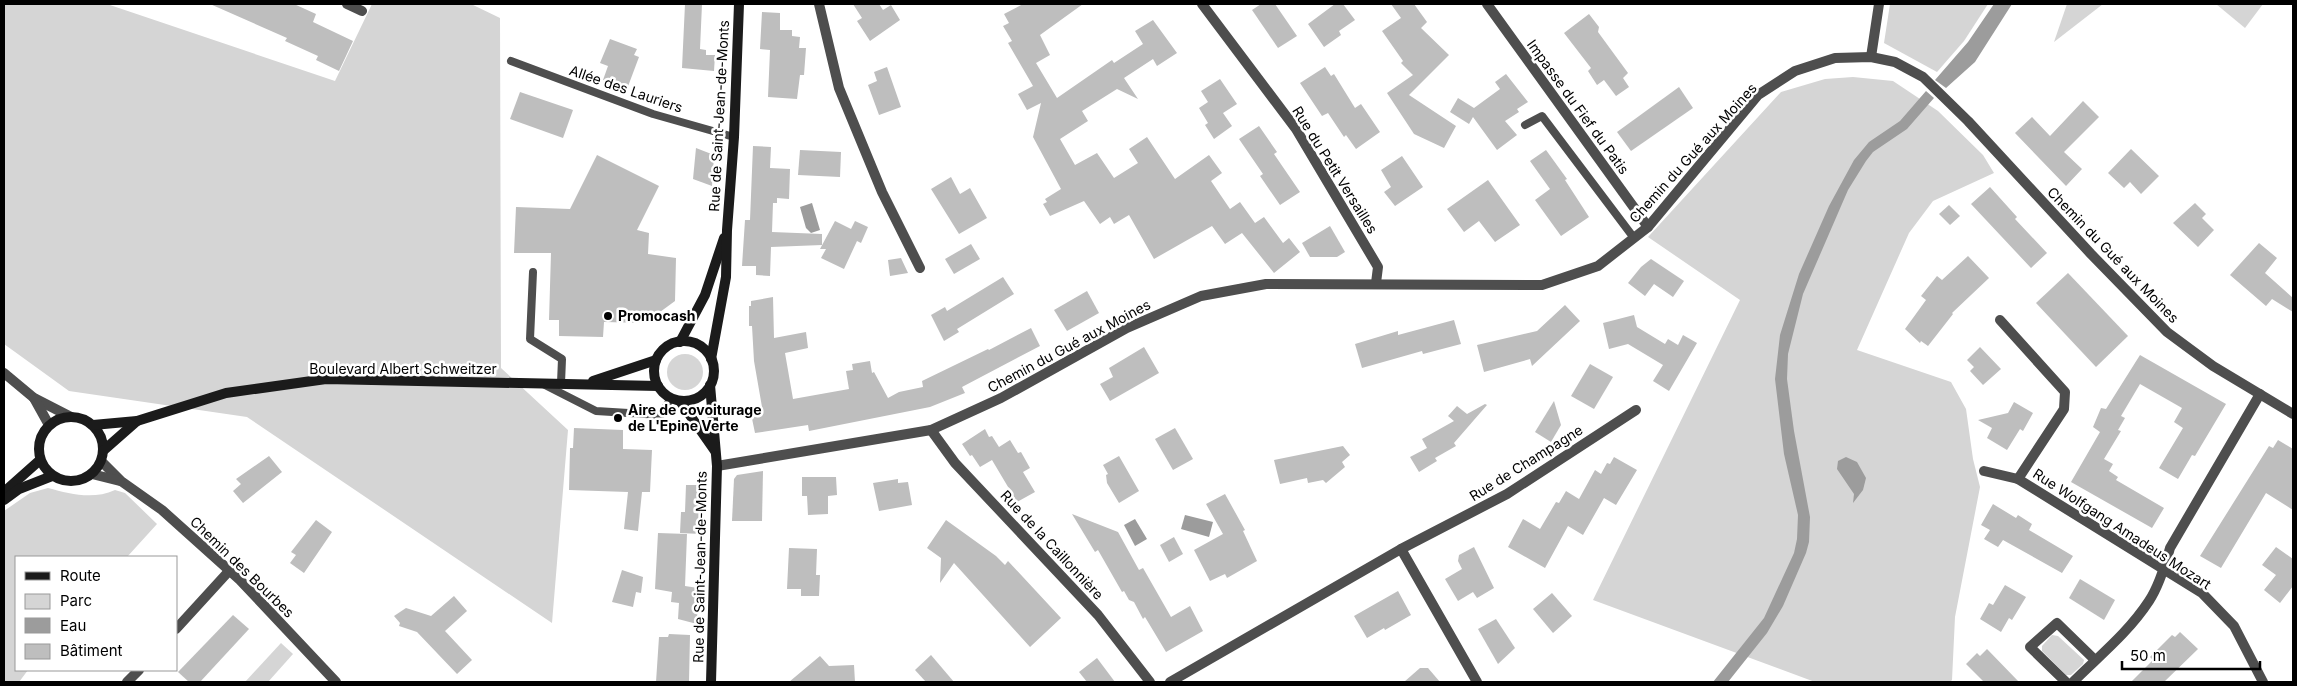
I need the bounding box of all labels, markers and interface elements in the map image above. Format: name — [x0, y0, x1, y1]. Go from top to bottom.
street label: Rue de Saint-Jean-de-Monts — [705, 20, 732, 212]
street label: Impasse du Fief du Patis — [1524, 36, 1633, 177]
street label: Allée des Lauriers — [567, 61, 685, 116]
street label: Chemin du Gué aux Moines — [1625, 79, 1760, 226]
street label: Rue du Petit Versailles — [1289, 103, 1382, 237]
street label: Chemin du Gué aux Moines — [2044, 183, 2183, 326]
street label: Chemin du Gué aux Moines — [984, 295, 1153, 396]
place label: Promocash — [618, 307, 695, 324]
marker: Promocash — [602, 310, 614, 322]
street label: Boulevard Albert Schweitzer — [309, 360, 497, 377]
place label: Aire de covoiturage de L'Epine Verte — [628, 401, 762, 434]
marker: Aire de covoiturage de L'Epine Verte — [612, 412, 624, 424]
street label: Rue de Champagne — [1466, 421, 1585, 504]
street label: Rue Wolfgang Amadeus Mozart — [2030, 465, 2215, 593]
street label: Rue de Saint-Jean-de-Monts — [689, 471, 710, 663]
street label: Rue de la Caillonnière — [997, 486, 1107, 603]
street label: Chemin des Bourbes — [187, 513, 298, 621]
legend — [15, 556, 178, 671]
text: Route — [60, 566, 101, 585]
text: Parc — [60, 591, 92, 610]
text: Eau — [60, 616, 86, 635]
scale bar — [2122, 638, 2260, 670]
text: Bâtiment — [60, 641, 123, 660]
text: 50 m — [2130, 646, 2166, 665]

